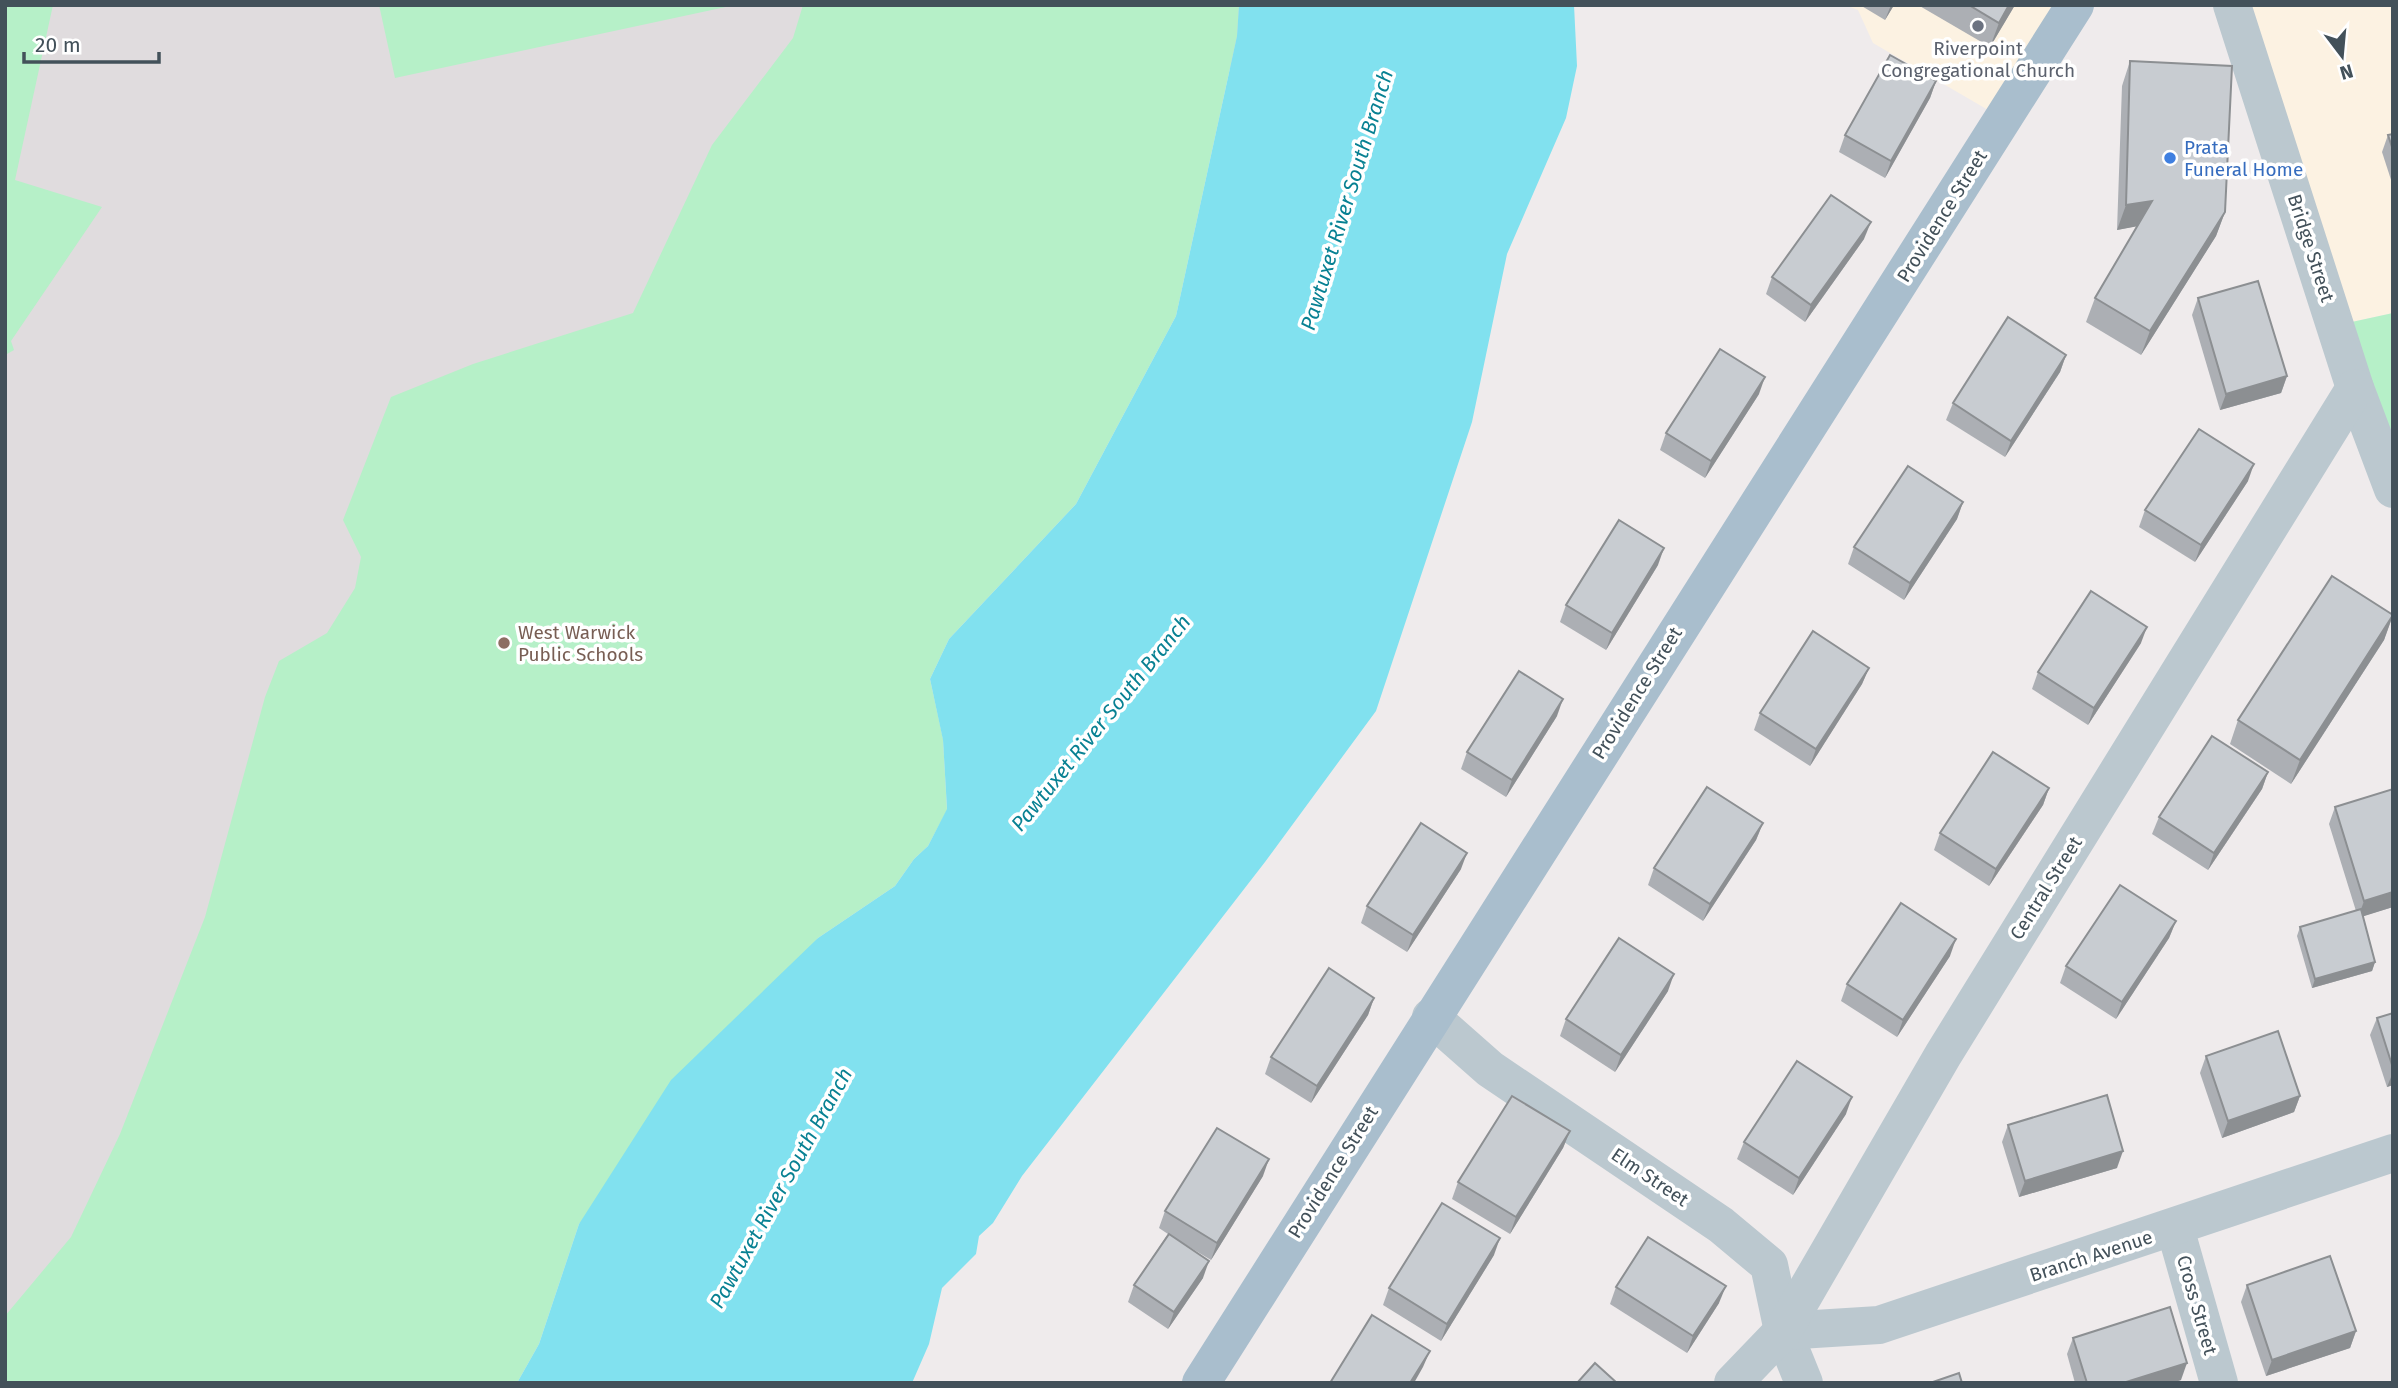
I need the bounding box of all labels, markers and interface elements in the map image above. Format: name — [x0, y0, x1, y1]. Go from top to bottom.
marker: Riverpoint Congregational Church — [1970, 18, 1986, 34]
scale bar — [24, 21, 159, 65]
north arrow — [2307, 21, 2377, 91]
text: 20 m — [35, 32, 81, 58]
place label: Riverpoint Congregational Church — [1881, 37, 2075, 82]
text: N — [2337, 59, 2356, 85]
water label: Pawtuxet River South Branch — [1295, 67, 1399, 333]
place label: Prata Funeral Home — [2184, 136, 2303, 181]
street label: Providence Street — [1892, 145, 1992, 286]
marker: Prata Funeral Home — [2162, 150, 2178, 166]
street label: Bridge Street — [2283, 191, 2339, 305]
water label: Pawtuxet River South Branch — [1006, 609, 1196, 837]
place label: West Warwick Public Schools — [518, 621, 643, 666]
street label: Providence Street — [1587, 622, 1687, 763]
marker: West Warwick Public Schools — [496, 635, 512, 651]
street label: Central Street — [2005, 832, 2087, 944]
water label: Pawtuxet River South Branch — [704, 1063, 858, 1313]
street label: Providence Street — [1283, 1101, 1383, 1242]
street label: Elm Street — [1607, 1143, 1693, 1211]
street label: Branch Avenue — [2027, 1225, 2155, 1287]
street label: Cross Street — [2172, 1253, 2222, 1357]

